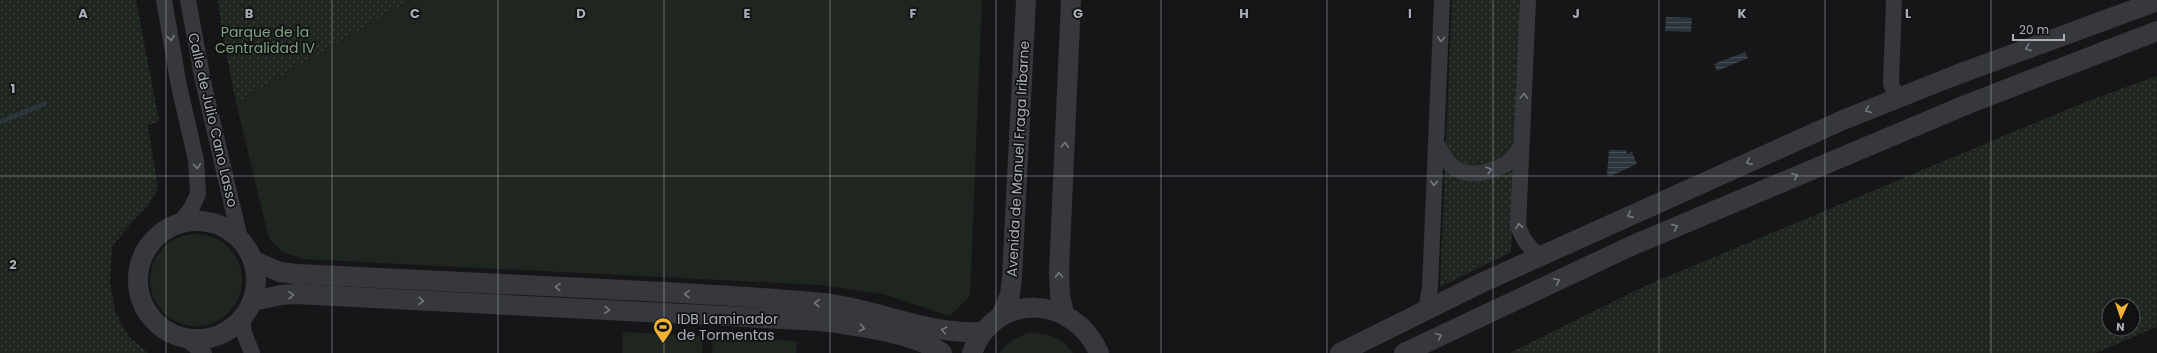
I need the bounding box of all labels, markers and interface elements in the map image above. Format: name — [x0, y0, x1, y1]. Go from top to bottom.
text: A — [78, 4, 88, 23]
text: B — [245, 4, 254, 23]
text: C — [410, 4, 420, 23]
text: D — [576, 4, 586, 23]
text: E — [743, 4, 751, 23]
text: F — [909, 4, 917, 23]
text: G — [1073, 4, 1083, 23]
text: H — [1239, 4, 1249, 23]
text: I — [1408, 4, 1412, 23]
text: J — [1572, 4, 1580, 23]
text: K — [1737, 4, 1747, 23]
text: L — [1905, 4, 1911, 23]
scale bar — [2013, 16, 2064, 42]
text: 20 m — [2019, 21, 2049, 38]
park label: Parque de la Centralidad IV — [215, 22, 316, 58]
street label: Calle de Julio Cano Lasso — [183, 31, 243, 209]
one-way arrow — [166, 35, 175, 42]
one-way arrow — [1436, 36, 1445, 42]
street label: Avenida de Manuel Fraga Iribarne — [1002, 40, 1034, 278]
one-way arrow — [2025, 44, 2032, 52]
text: 1 — [11, 79, 15, 98]
one-way arrow — [1519, 93, 1528, 99]
one-way arrow — [1864, 105, 1872, 113]
one-way arrow — [1060, 142, 1069, 148]
one-way arrow — [1745, 157, 1753, 165]
one-way arrow — [192, 163, 201, 169]
one-way arrow — [1486, 166, 1493, 175]
one-way arrow — [1791, 173, 1798, 181]
one-way arrow — [1430, 180, 1438, 186]
one-way arrow — [1627, 210, 1634, 218]
one-way arrow — [1516, 222, 1524, 229]
one-way arrow — [1671, 224, 1678, 232]
text: 2 — [9, 255, 17, 274]
one-way arrow — [1055, 272, 1063, 278]
one-way arrow — [1552, 278, 1560, 286]
one-way arrow — [555, 283, 561, 291]
one-way arrow — [684, 289, 690, 298]
one-way arrow — [288, 290, 294, 299]
one-way arrow — [418, 296, 424, 305]
north arrow — [2101, 297, 2141, 337]
one-way arrow — [814, 298, 820, 307]
one-way arrow — [604, 306, 610, 314]
place label: IDB Laminador de Tormentas — [677, 309, 778, 345]
sports icon: IDB Laminador de Tormentas — [652, 316, 674, 344]
text: N — [2116, 319, 2125, 335]
one-way arrow — [859, 323, 865, 331]
one-way arrow — [941, 327, 947, 335]
one-way arrow — [1435, 333, 1442, 341]

